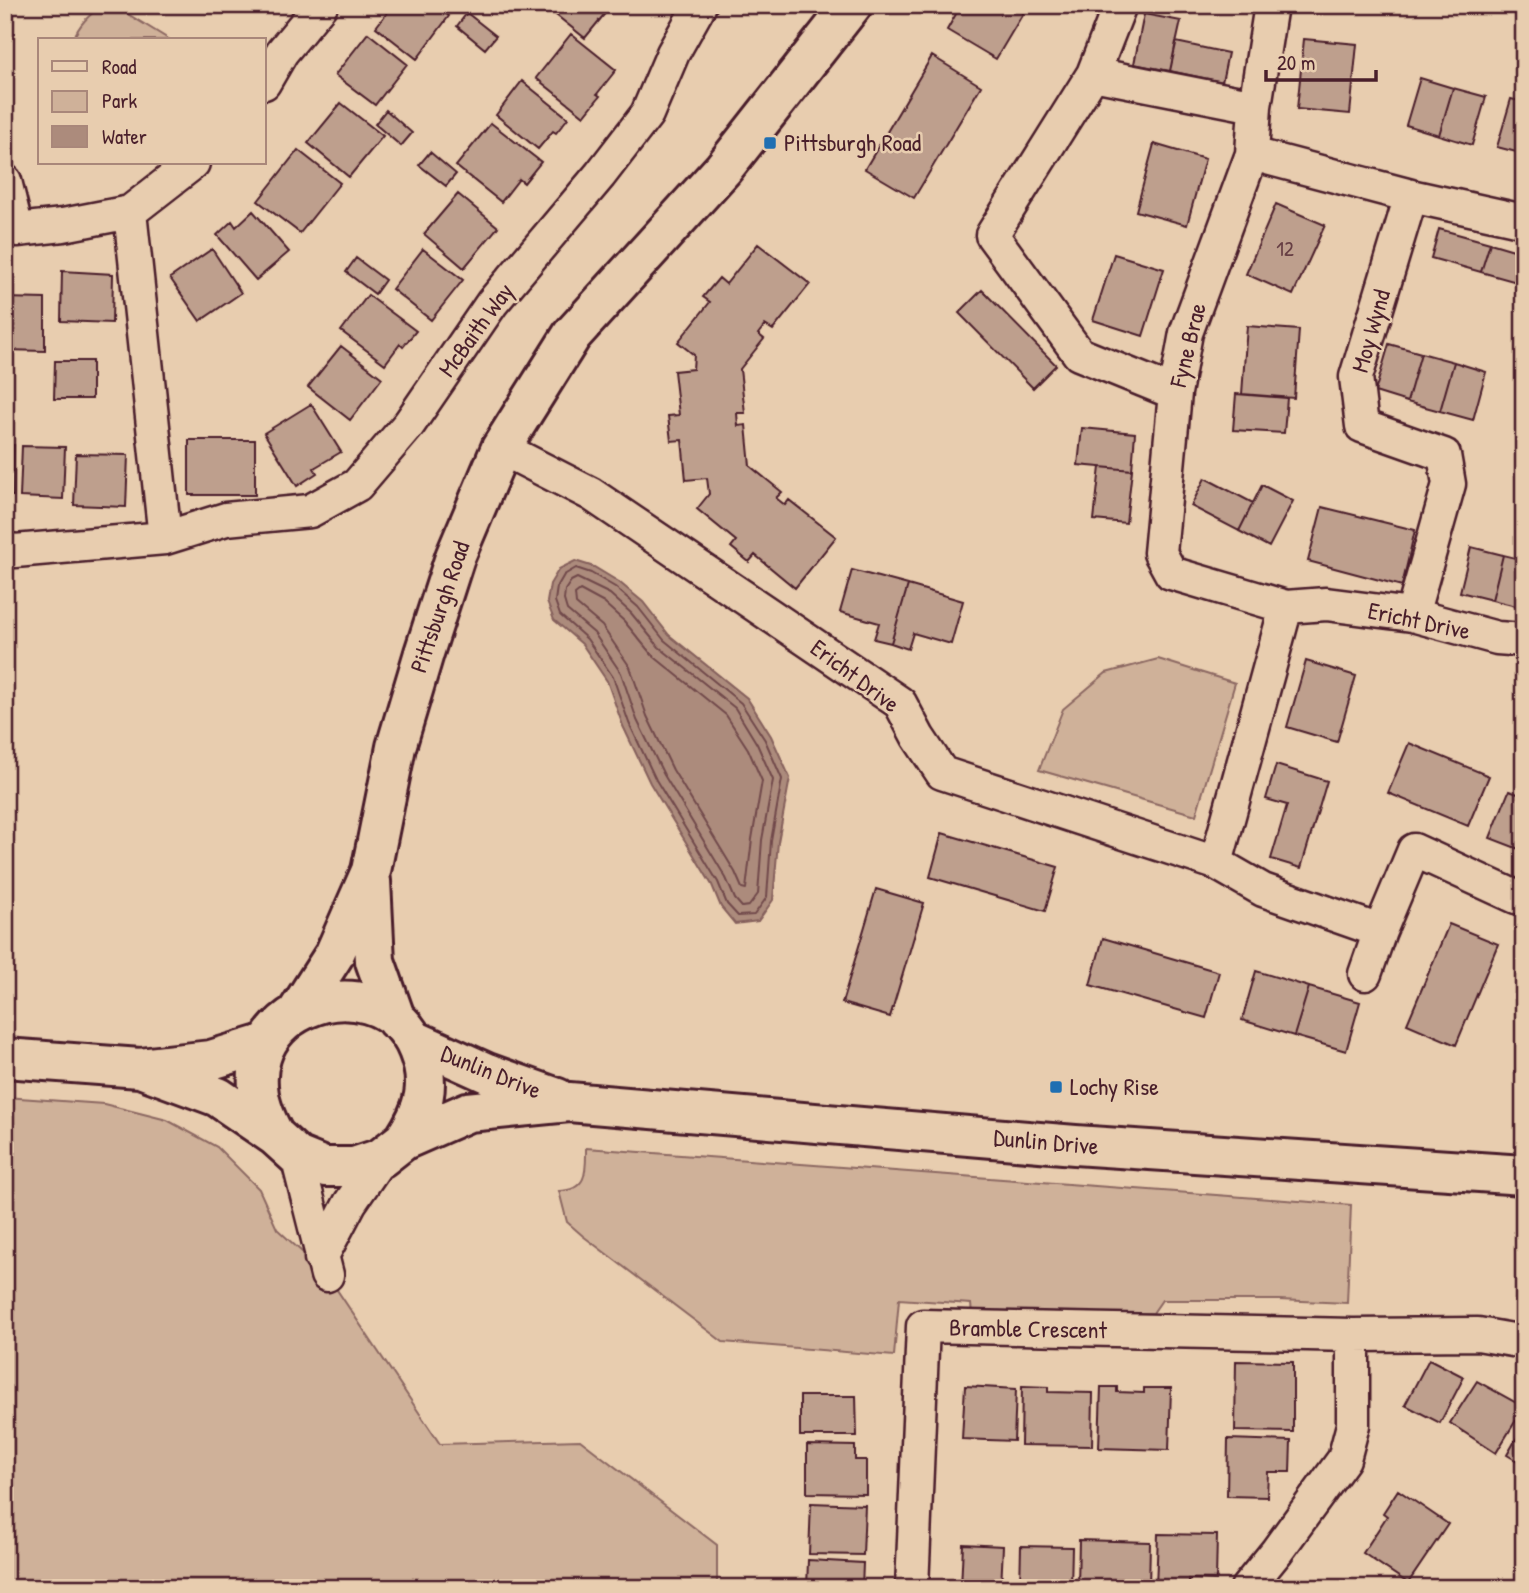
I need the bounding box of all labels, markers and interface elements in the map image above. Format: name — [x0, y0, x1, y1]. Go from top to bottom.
legend — [38, 38, 266, 164]
scale bar — [1266, 38, 1377, 82]
text: 20 m — [1277, 48, 1315, 77]
text: Road — [102, 52, 136, 81]
text: Park — [102, 86, 137, 115]
text: Water — [102, 122, 147, 151]
place label: Pittsburgh Road — [784, 126, 921, 158]
marker: Pittsburgh Road — [762, 135, 778, 151]
house number: 12 — [1276, 234, 1294, 263]
street label: McBaith Way — [430, 276, 520, 383]
street label: Moy Wynd — [1343, 286, 1397, 376]
street label: Fyne Brae — [1161, 299, 1213, 391]
street label: Pittsburgh Road — [402, 537, 476, 677]
street label: Ericht Drive — [1365, 594, 1474, 647]
street label: Ericht Drive — [805, 631, 907, 719]
street label: Dunlin Drive — [437, 1037, 547, 1106]
place label: Lochy Rise — [1070, 1070, 1159, 1102]
marker: Lochy Rise — [1048, 1079, 1064, 1095]
street label: Dunlin Drive — [992, 1120, 1100, 1162]
street label: Bramble Crescent — [949, 1311, 1108, 1345]

